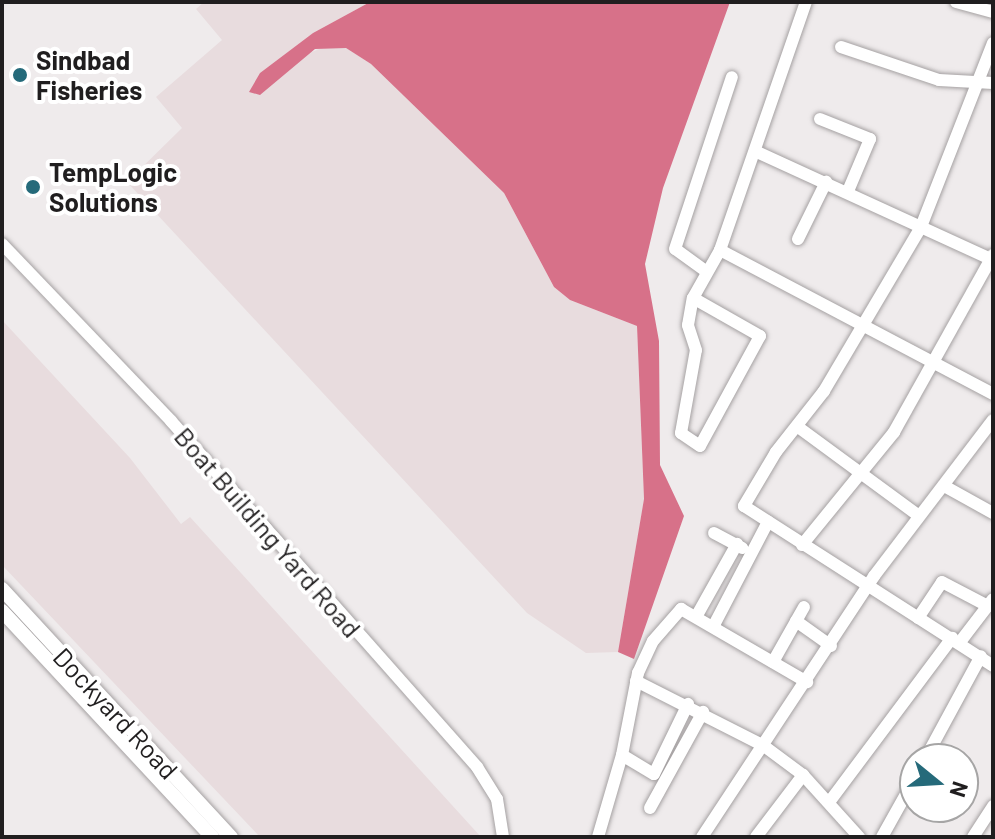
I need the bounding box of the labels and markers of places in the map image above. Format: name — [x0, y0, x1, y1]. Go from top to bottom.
place label: Sindbad Fisheries — [36, 44, 142, 106]
marker: Sindbad Fisheries — [11, 66, 29, 84]
place label: TempLogic Solutions — [49, 156, 177, 218]
marker: TempLogic Solutions — [24, 178, 42, 196]

